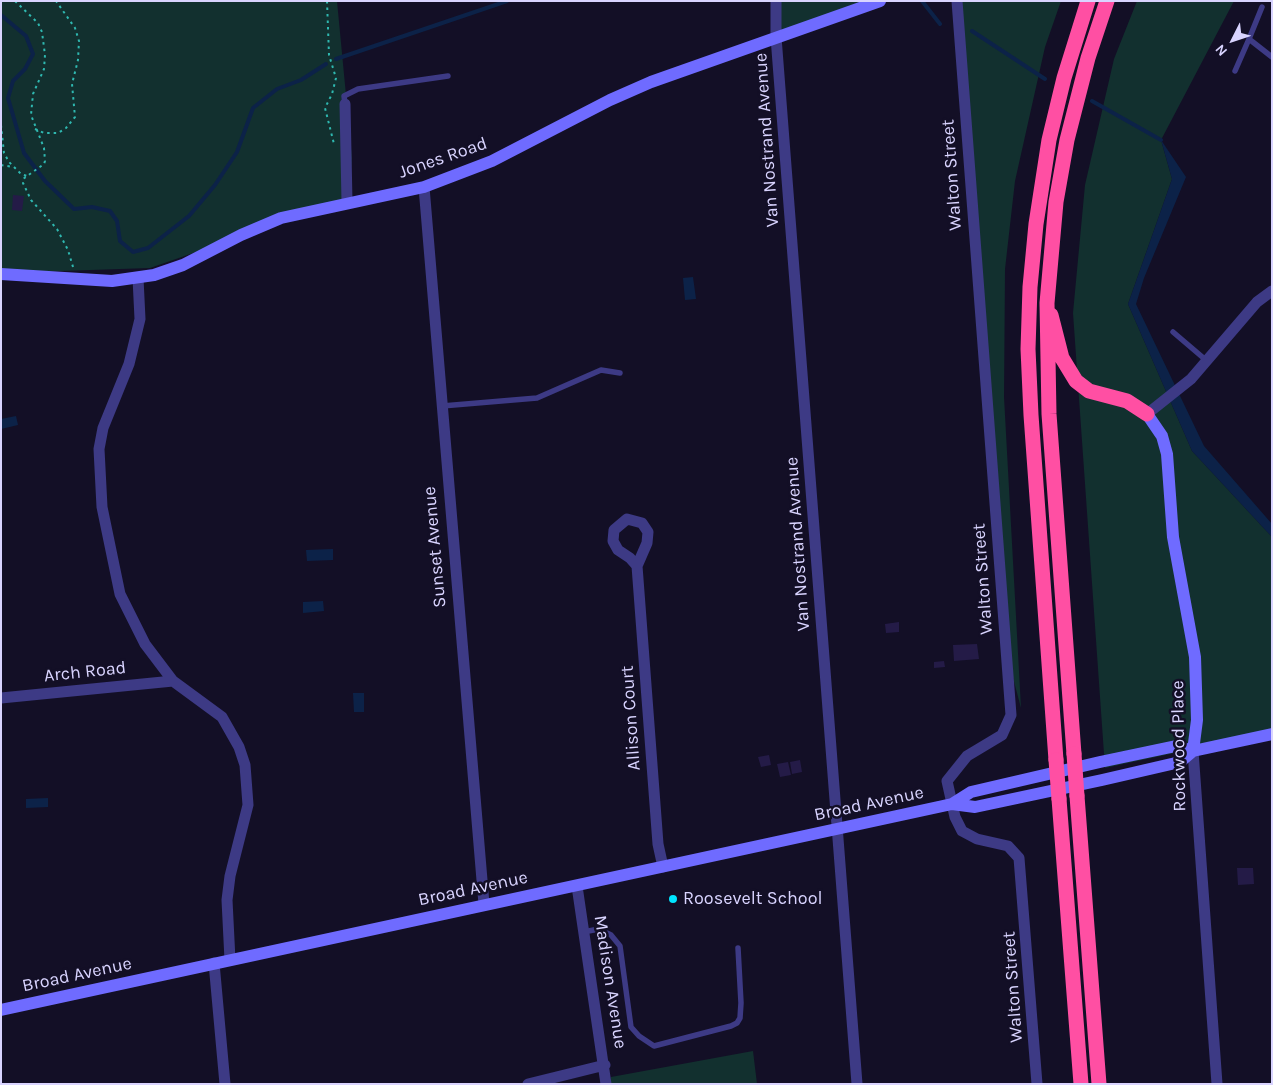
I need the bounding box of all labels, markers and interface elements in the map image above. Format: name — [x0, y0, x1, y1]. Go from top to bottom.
north arrow — [1208, 15, 1258, 65]
text: N — [1212, 41, 1231, 60]
street label: Van Nostrand Avenue — [750, 52, 784, 228]
street label: Walton Street — [937, 119, 967, 231]
street label: Jones Road — [396, 133, 490, 183]
street label: Van Nostrand Avenue — [781, 456, 815, 632]
street label: Sunset Avenue — [419, 485, 451, 609]
street label: Walton Street — [968, 523, 998, 635]
street label: Arch Road — [43, 657, 127, 687]
street label: Allison Court — [617, 665, 645, 771]
street label: Rockwood Place — [1167, 680, 1191, 812]
street label: Broad Avenue — [812, 782, 926, 826]
street label: Broad Avenue — [416, 867, 530, 911]
place label: Roosevelt School — [683, 888, 823, 910]
marker: Roosevelt School — [667, 893, 679, 905]
street label: Madison Avenue — [589, 914, 631, 1050]
street label: Walton Street — [998, 931, 1028, 1043]
street label: Broad Avenue — [20, 953, 134, 997]

